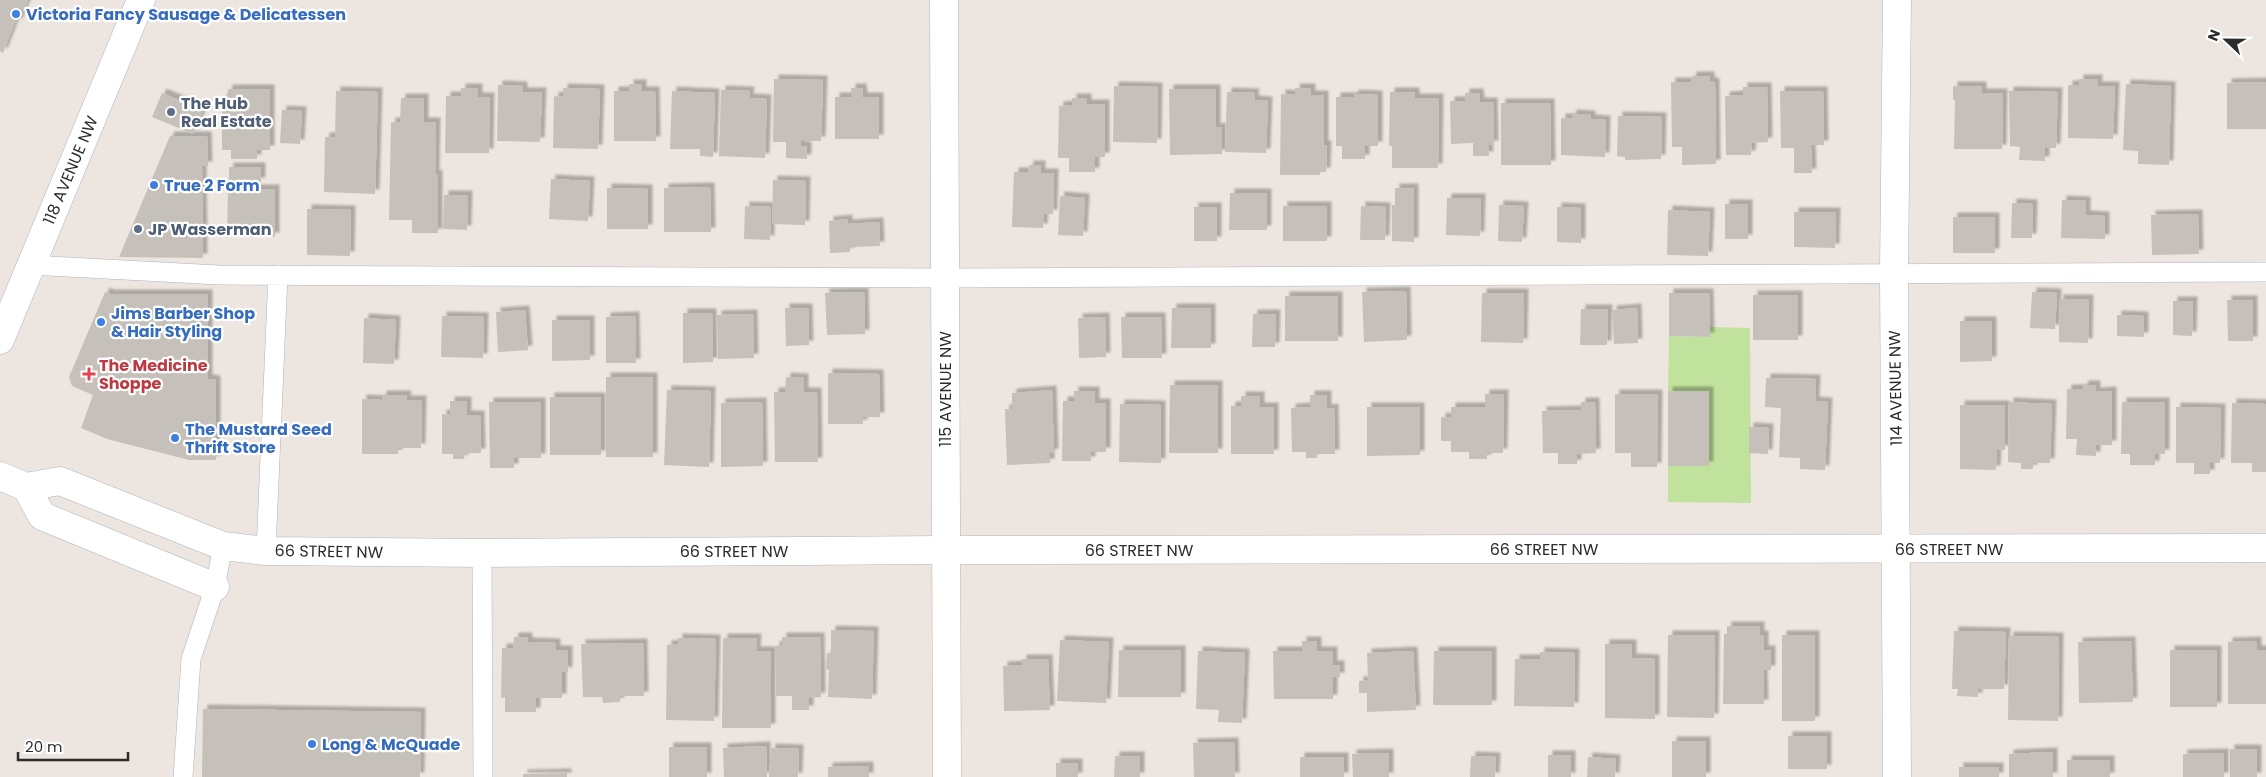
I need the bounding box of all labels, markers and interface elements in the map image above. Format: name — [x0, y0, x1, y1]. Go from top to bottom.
place label: Victoria Fancy Sausage & Delicatessen — [26, 3, 346, 26]
marker: Victoria Fancy Sausage & Delicatessen — [10, 8, 22, 20]
north arrow — [2201, 15, 2251, 65]
text: N — [2203, 27, 2225, 44]
place label: The Hub Real Estate — [181, 92, 272, 133]
marker: The Hub Real Estate — [165, 106, 177, 118]
street label: 118 AVENUE NW — [37, 112, 104, 228]
place label: True 2 Form — [164, 174, 260, 197]
marker: True 2 Form — [148, 179, 160, 191]
place label: JP Wasserman — [148, 218, 271, 241]
marker: JP Wasserman — [132, 223, 144, 235]
place label: Jims Barber Shop & Hair Styling — [111, 302, 255, 343]
marker: Jims Barber Shop & Hair Styling — [95, 316, 107, 328]
street label: 114 AVENUE NW — [1883, 330, 1908, 446]
street label: 115 AVENUE NW — [934, 331, 957, 447]
place label: The Medicine Shoppe — [99, 354, 208, 395]
marker: The Medicine Shoppe — [83, 368, 95, 380]
place label: The Mustard Seed Thrift Store — [185, 418, 332, 459]
marker: The Mustard Seed Thrift Store — [169, 432, 181, 444]
street label: 66 STREET NW — [1490, 538, 1599, 561]
street label: 66 STREET NW — [1895, 538, 2004, 561]
street label: 66 STREET NW — [275, 539, 384, 564]
street label: 66 STREET NW — [1085, 539, 1194, 562]
street label: 66 STREET NW — [680, 540, 789, 563]
scale bar — [18, 730, 128, 762]
place label: Long & McQuade — [322, 733, 461, 756]
text: 20 m — [25, 736, 63, 757]
marker: Long & McQuade — [306, 738, 318, 750]

